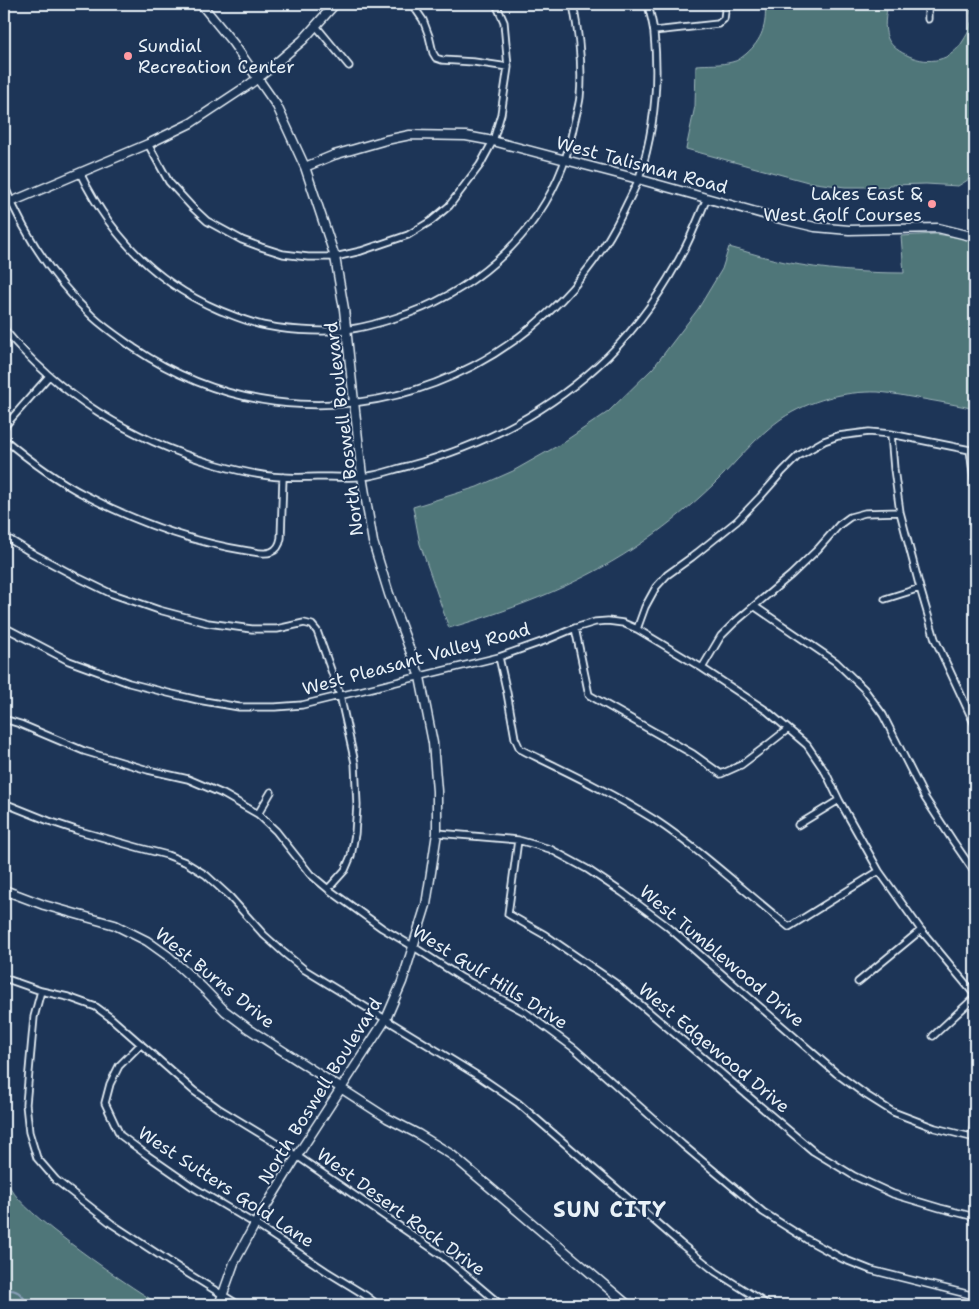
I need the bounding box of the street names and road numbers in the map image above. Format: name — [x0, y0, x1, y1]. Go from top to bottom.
street label: West Talisman Road — [553, 131, 731, 199]
street label: North Boswell Boulevard — [319, 320, 369, 538]
street label: West Pleasant Valley Road — [299, 617, 533, 701]
street label: West Tumblewood Drive — [634, 880, 810, 1032]
street label: West Gulf Hills Drive — [408, 919, 572, 1035]
street label: West Burns Drive — [150, 922, 280, 1034]
street label: West Edgewood Drive — [633, 977, 795, 1119]
street label: North Boswell Boulevard — [253, 993, 387, 1189]
street label: West Sutters Gold Lane — [133, 1121, 319, 1253]
street label: West Desert Rock Drive — [312, 1143, 490, 1281]

